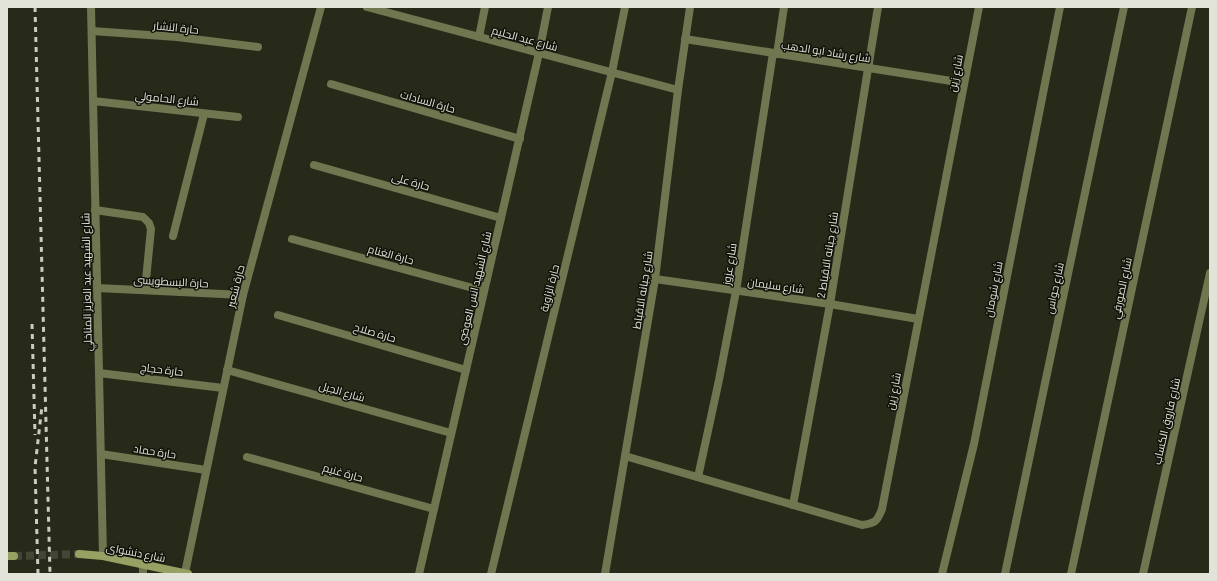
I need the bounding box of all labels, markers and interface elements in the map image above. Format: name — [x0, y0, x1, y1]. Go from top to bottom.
street label: حارة النشار — [152, 18, 199, 37]
street label: شارع عبد الحليم — [490, 23, 559, 55]
street label: شارع رشاد ابو الدهب — [780, 38, 872, 66]
street label: شارع زين — [945, 53, 967, 93]
street label: حارة السادات — [399, 87, 457, 116]
street label: شارع الحامولي — [134, 88, 200, 111]
street label: حارة على — [390, 169, 432, 194]
street label: شارع جبانه الاقباط 2 — [814, 211, 842, 299]
street label: شارع الشهيد عبد العزيز المناخلي — [78, 213, 97, 351]
street label: شارع الشهيد انس العوضى — [455, 230, 495, 347]
street label: حارة الغنام — [366, 242, 415, 268]
street label: شارع عزوز — [719, 242, 741, 287]
street label: شارع جبانه الاقباط — [629, 250, 657, 330]
street label: شارع الصورفي — [1108, 256, 1137, 320]
street label: شارع شومان — [981, 260, 1007, 318]
street label: شارع حواس — [1042, 261, 1068, 315]
street label: حارة شعير — [223, 263, 248, 310]
street label: حارة الزاوية — [537, 263, 562, 313]
street label: حارة البسطويسى — [133, 273, 209, 290]
street label: شارع سليمان — [746, 275, 805, 297]
street label: حارة صلاح — [352, 320, 398, 346]
street label: حارة حجاج — [140, 360, 184, 380]
street label: شارع زين — [883, 371, 905, 411]
street label: شارع فاروق الكساب — [1150, 376, 1184, 466]
street label: شارع الجبل — [317, 378, 366, 406]
street label: حارة حماد — [133, 441, 177, 462]
street label: حارة غنيم — [321, 460, 365, 486]
street label: شارع دنشواى — [105, 540, 167, 566]

